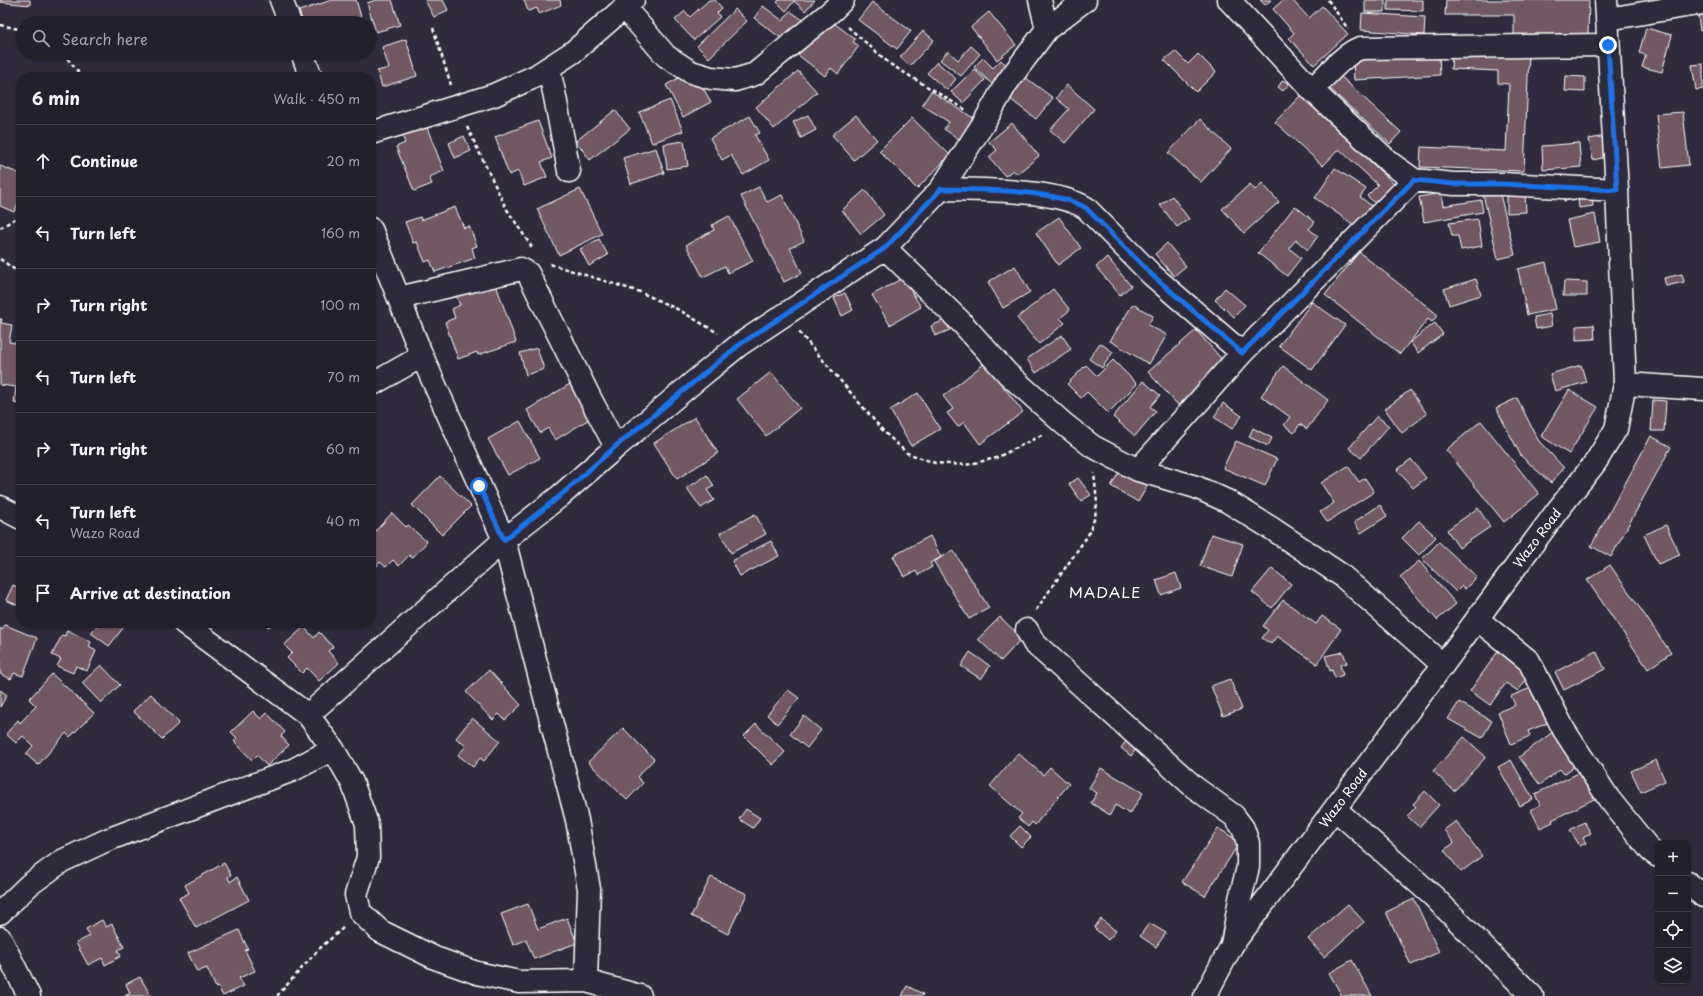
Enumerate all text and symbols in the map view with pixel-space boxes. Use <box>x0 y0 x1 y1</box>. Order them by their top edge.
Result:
search box <box>16 16 376 60</box>
icon: search <box>30 27 52 49</box>
text: Search here <box>62 27 148 50</box>
route end <box>1599 36 1617 54</box>
text: 6 min <box>32 85 80 111</box>
text: Walk · 450 m <box>274 89 360 108</box>
text: Continue <box>70 149 138 172</box>
icon: ahead <box>32 150 54 172</box>
text: 20 m <box>326 151 360 170</box>
text: Turn left <box>70 221 136 244</box>
icon: left <box>32 222 54 244</box>
text: 160 m <box>321 223 360 242</box>
text: Turn right <box>70 293 147 316</box>
icon: right <box>32 294 54 316</box>
text: 100 m <box>320 295 360 314</box>
text: Turn left <box>70 365 136 388</box>
icon: left <box>32 366 54 388</box>
text: 70 m <box>327 367 360 386</box>
text: Turn right <box>70 437 147 460</box>
icon: right <box>32 438 54 460</box>
text: 60 m <box>326 439 360 458</box>
route start <box>470 477 488 495</box>
text: Turn left <box>70 500 136 523</box>
street label: Wazo Road <box>1508 504 1565 571</box>
icon: left <box>32 510 54 532</box>
text: 40 m <box>326 511 360 530</box>
text: Wazo Road <box>70 523 140 542</box>
district label: MADALE <box>1069 580 1141 603</box>
text: Arrive at destination <box>70 581 231 604</box>
icon: arrive <box>32 582 54 604</box>
street label: Wazo Road <box>1314 764 1371 831</box>
map controls <box>1655 840 1691 984</box>
button: + <box>1655 840 1691 876</box>
button: − <box>1655 876 1691 912</box>
button: locate <box>1655 912 1691 948</box>
button: layers <box>1655 948 1691 984</box>

